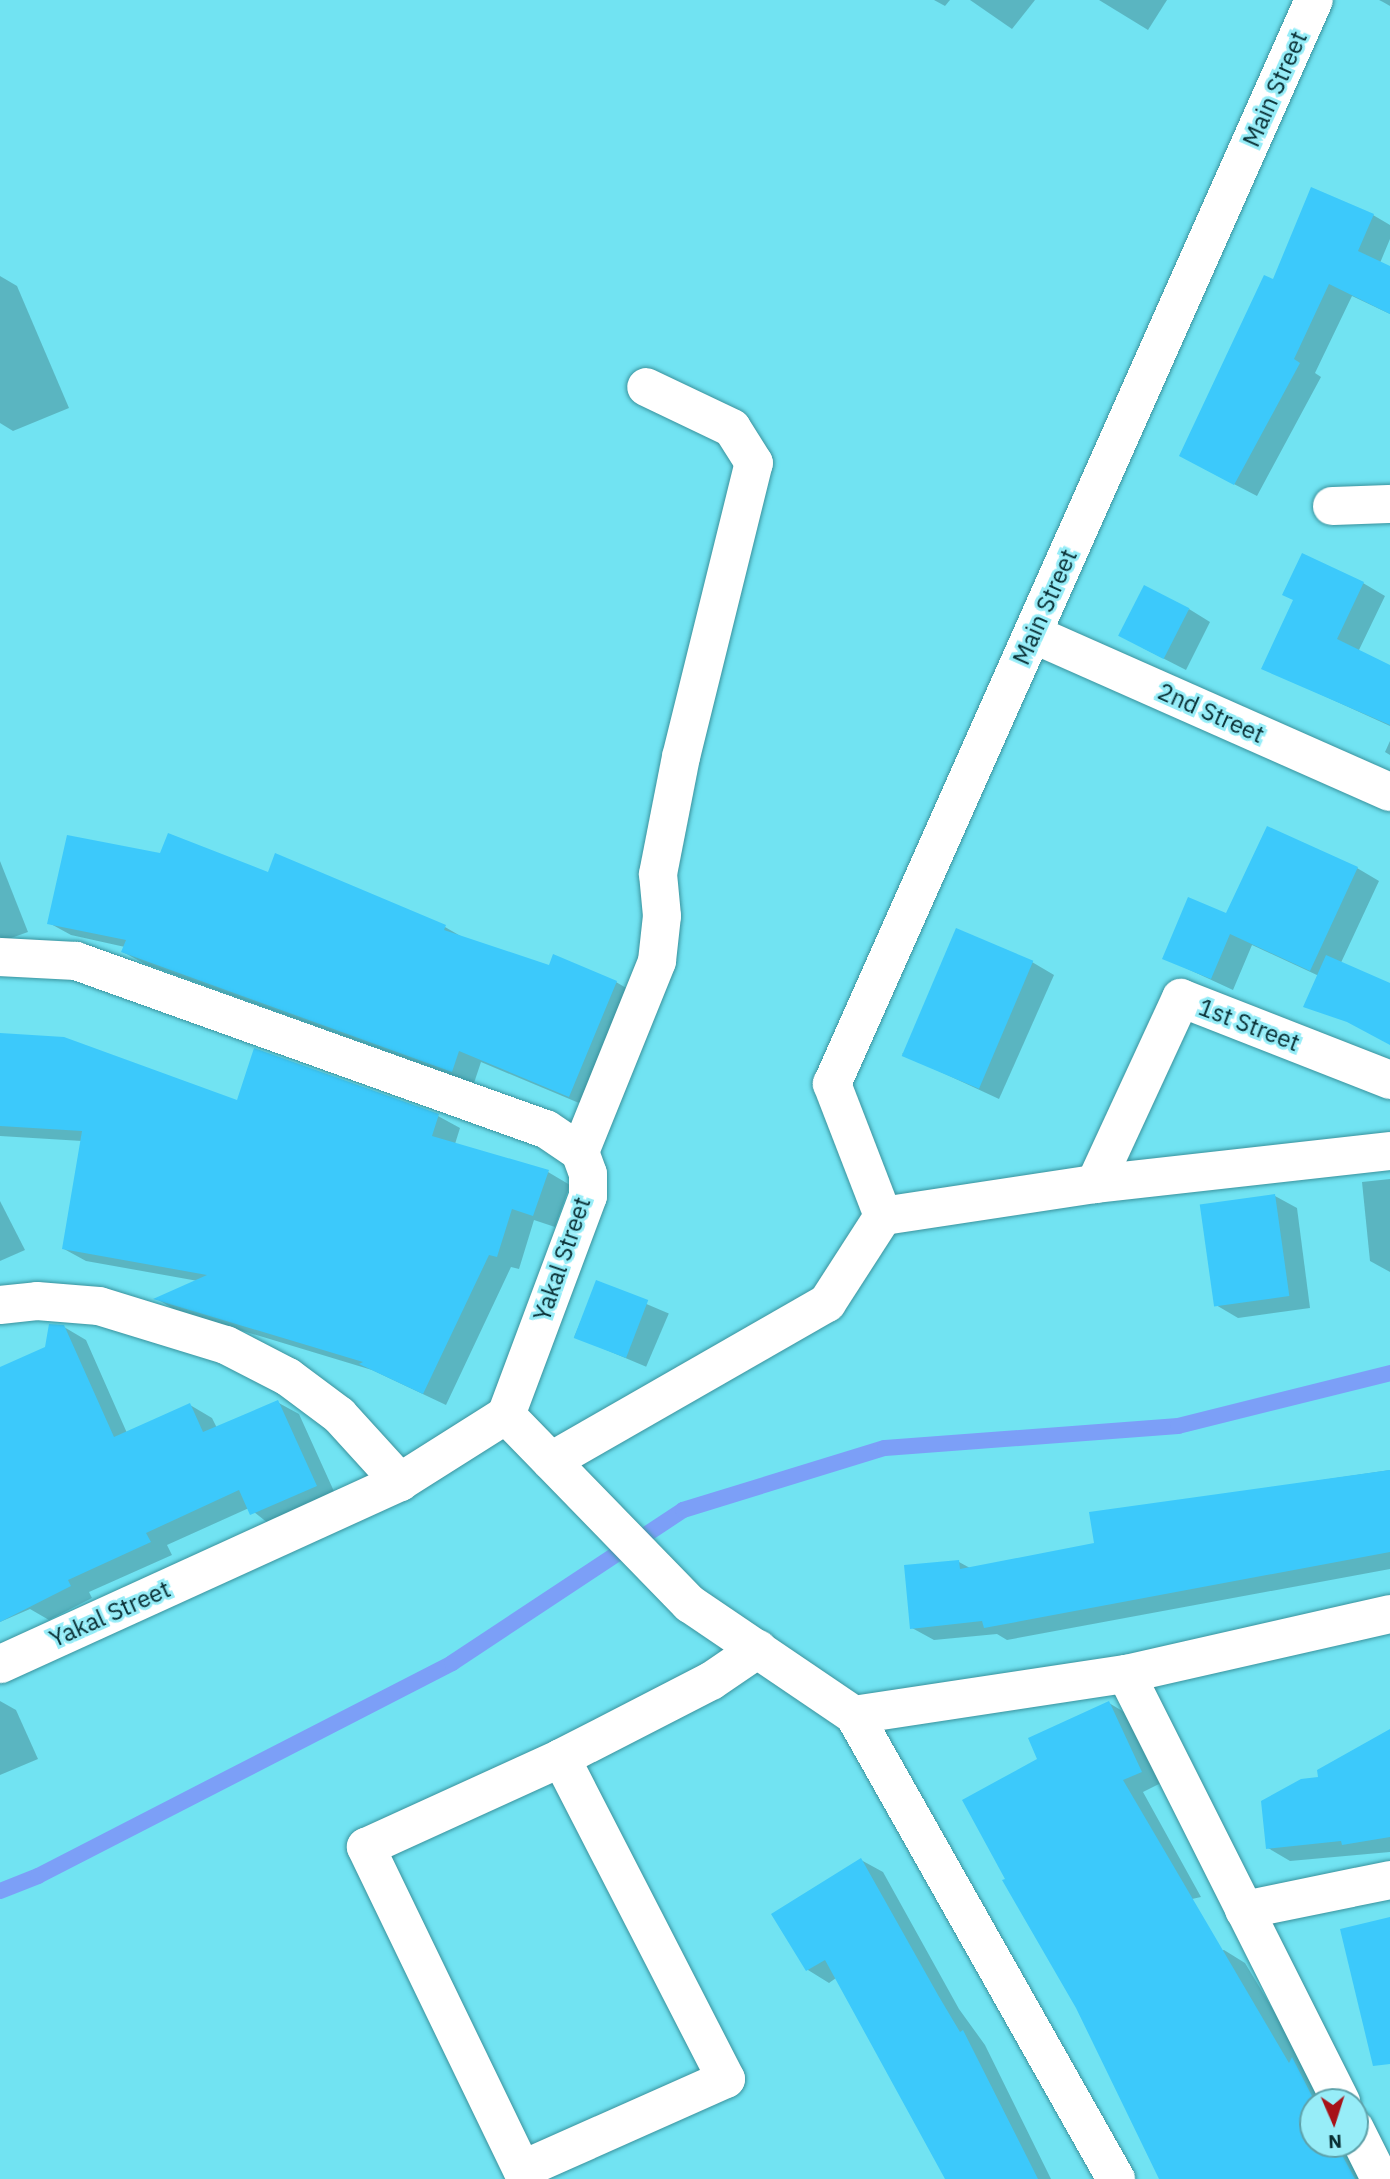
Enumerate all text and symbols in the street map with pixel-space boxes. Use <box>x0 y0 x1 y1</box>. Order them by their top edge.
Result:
street label: Main Street <box>1237 27 1313 151</box>
street label: Main Street <box>1007 545 1083 669</box>
street label: 2nd Street <box>1153 677 1269 749</box>
street label: 1st Street <box>1194 993 1304 1057</box>
street label: Yakal Street <box>527 1193 597 1325</box>
street label: Yakal Street <box>45 1575 175 1653</box>
north arrow <box>1299 2088 1369 2158</box>
text: N <box>1328 2130 1343 2154</box>

